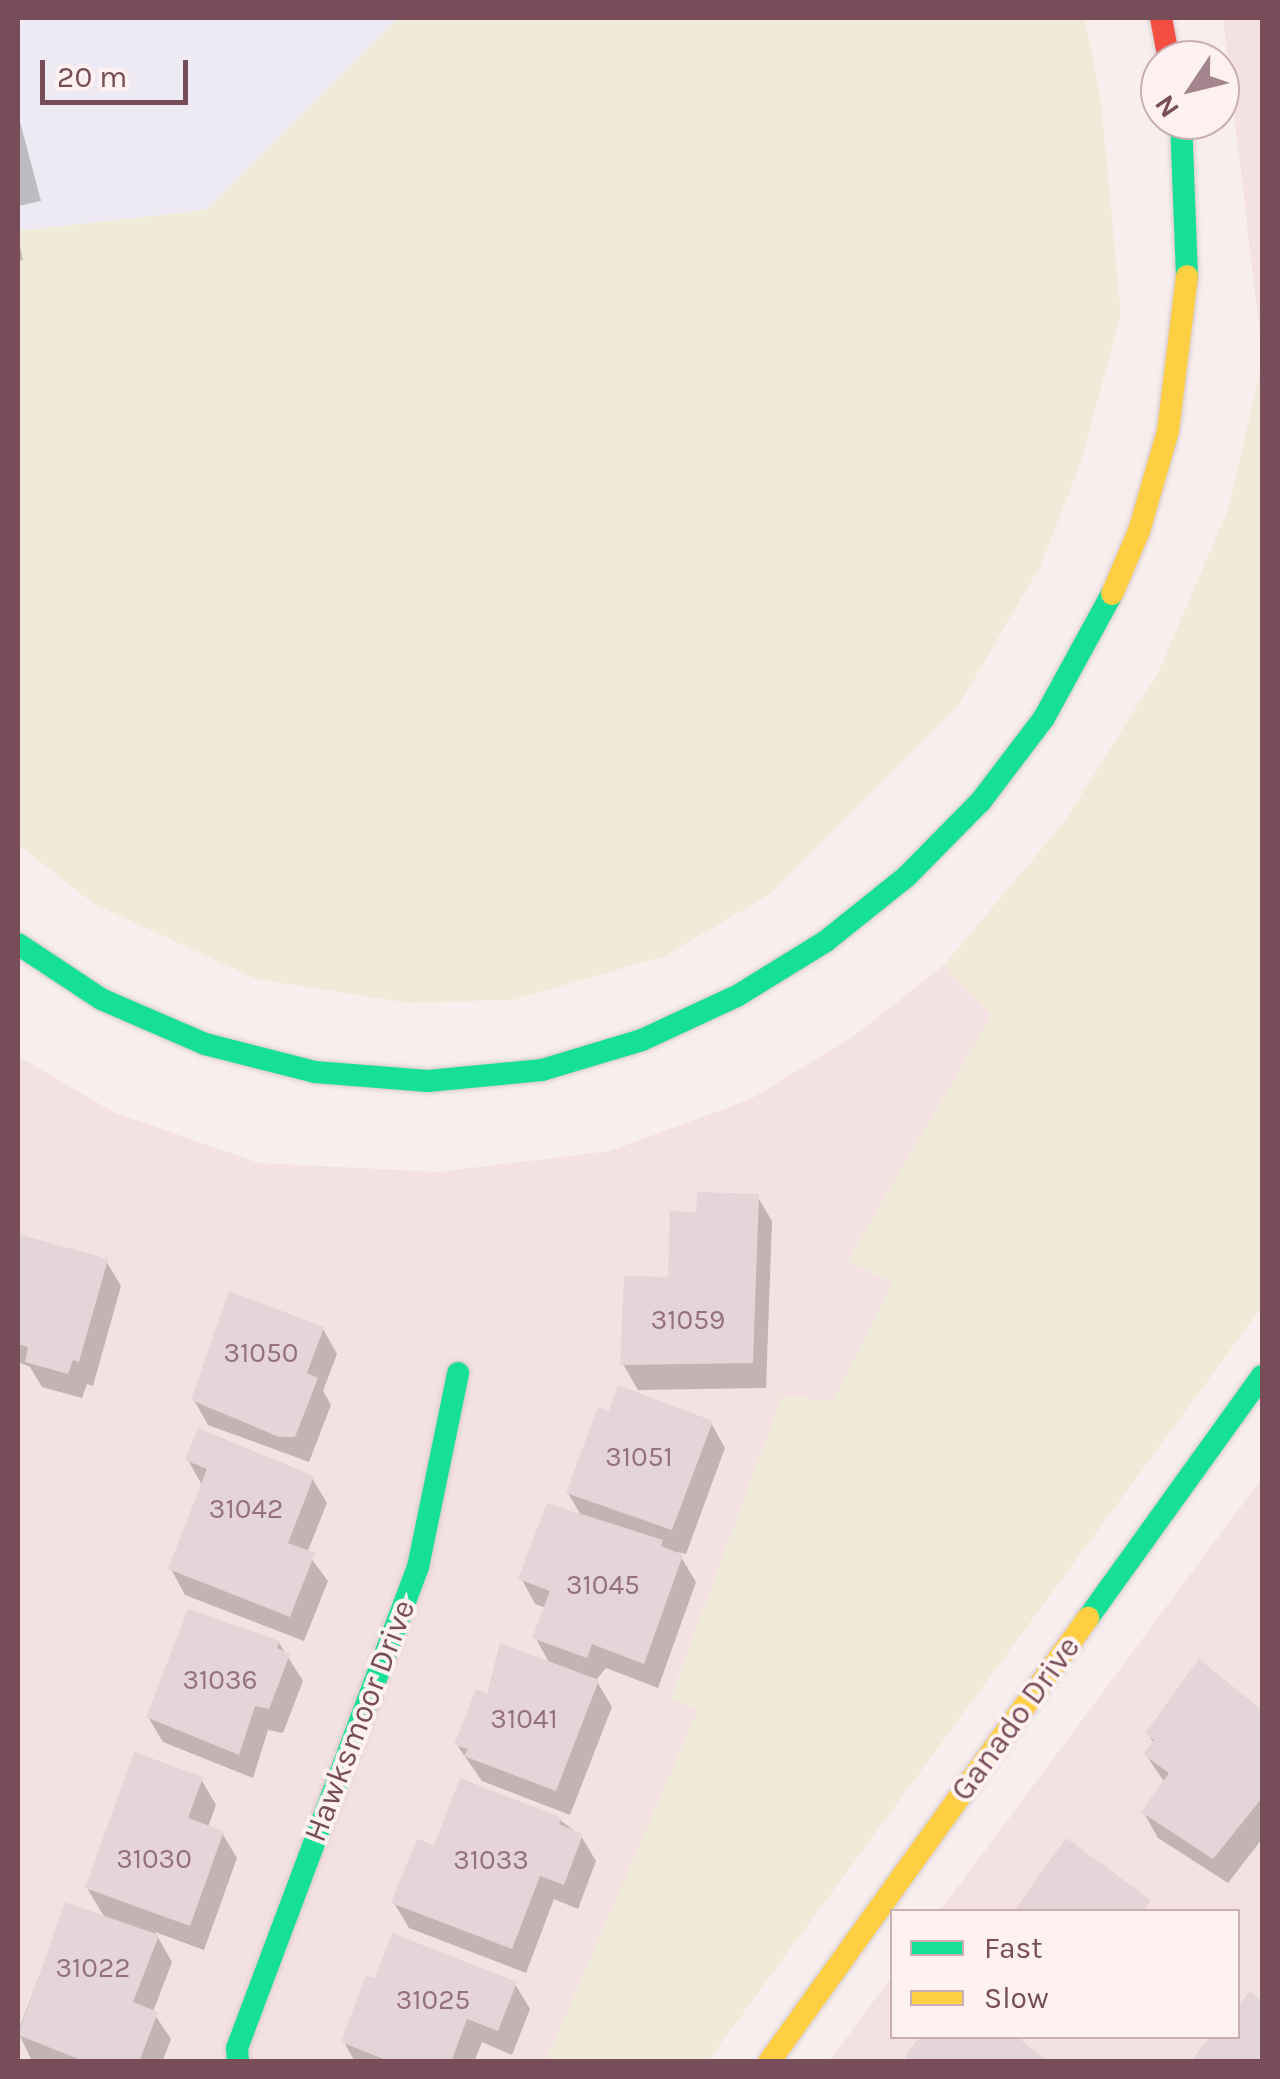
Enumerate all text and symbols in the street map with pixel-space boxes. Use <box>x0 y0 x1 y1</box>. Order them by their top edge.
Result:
scale bar <box>45 40 192 102</box>
north arrow <box>1140 40 1240 140</box>
text: 20 m <box>57 59 127 95</box>
text: N <box>1147 89 1186 124</box>
house number: 31059 <box>651 1303 725 1337</box>
house number: 31050 <box>224 1336 298 1370</box>
house number: 31051 <box>605 1440 673 1474</box>
house number: 31042 <box>209 1492 283 1526</box>
house number: 31045 <box>566 1568 640 1602</box>
street label: Hawksmoor Drive <box>296 1595 424 1847</box>
street label: Ganado Drive <box>943 1629 1089 1809</box>
house number: 31036 <box>183 1663 257 1697</box>
house number: 31041 <box>490 1702 558 1736</box>
house number: 31030 <box>116 1842 192 1876</box>
house number: 31033 <box>453 1843 529 1877</box>
legend <box>890 1909 1240 2039</box>
text: Fast <box>984 1930 1043 1966</box>
house number: 31022 <box>56 1951 130 1985</box>
text: Slow <box>984 1980 1049 2016</box>
house number: 31025 <box>396 1983 470 2017</box>

